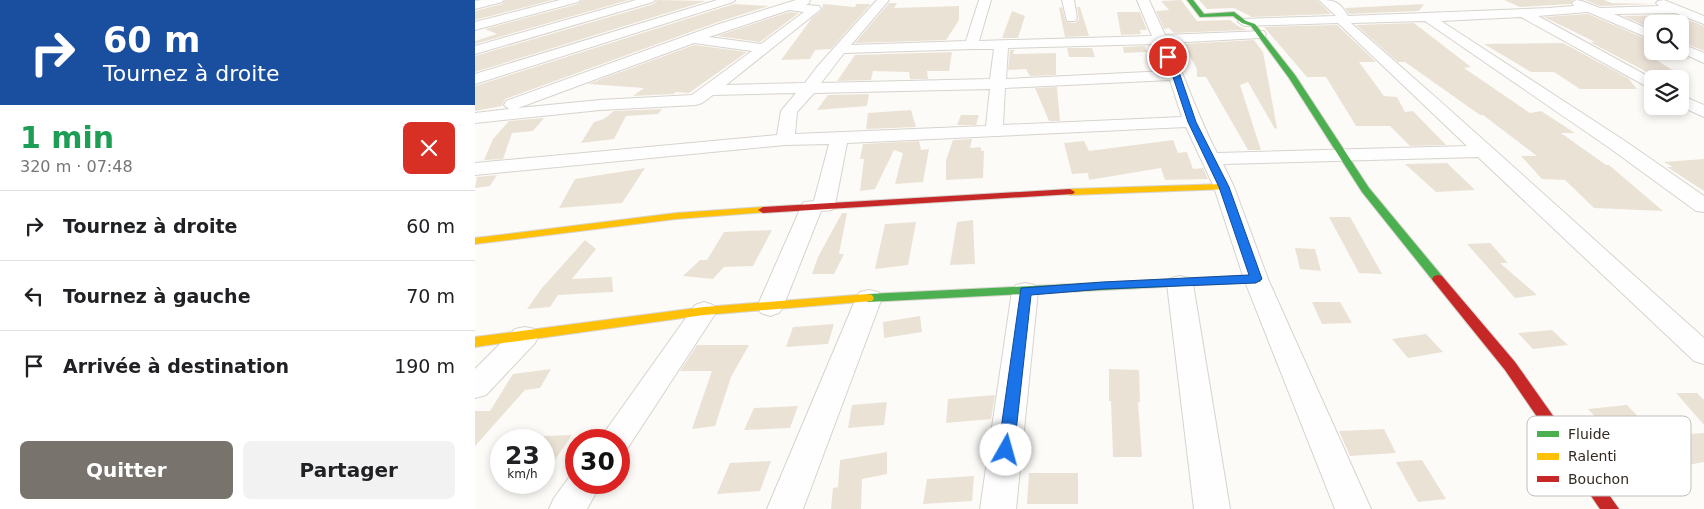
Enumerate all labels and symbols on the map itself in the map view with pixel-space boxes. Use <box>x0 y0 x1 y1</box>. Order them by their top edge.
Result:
pin <box>1147 36 1189 78</box>
legend <box>1527 416 1691 496</box>
position arrow <box>979 423 1031 475</box>
text: Fluide <box>1568 426 1610 442</box>
speed limit sign: 30 <box>565 429 630 494</box>
text: Ralenti <box>1568 448 1617 464</box>
text: Bouchon <box>1568 471 1629 487</box>

